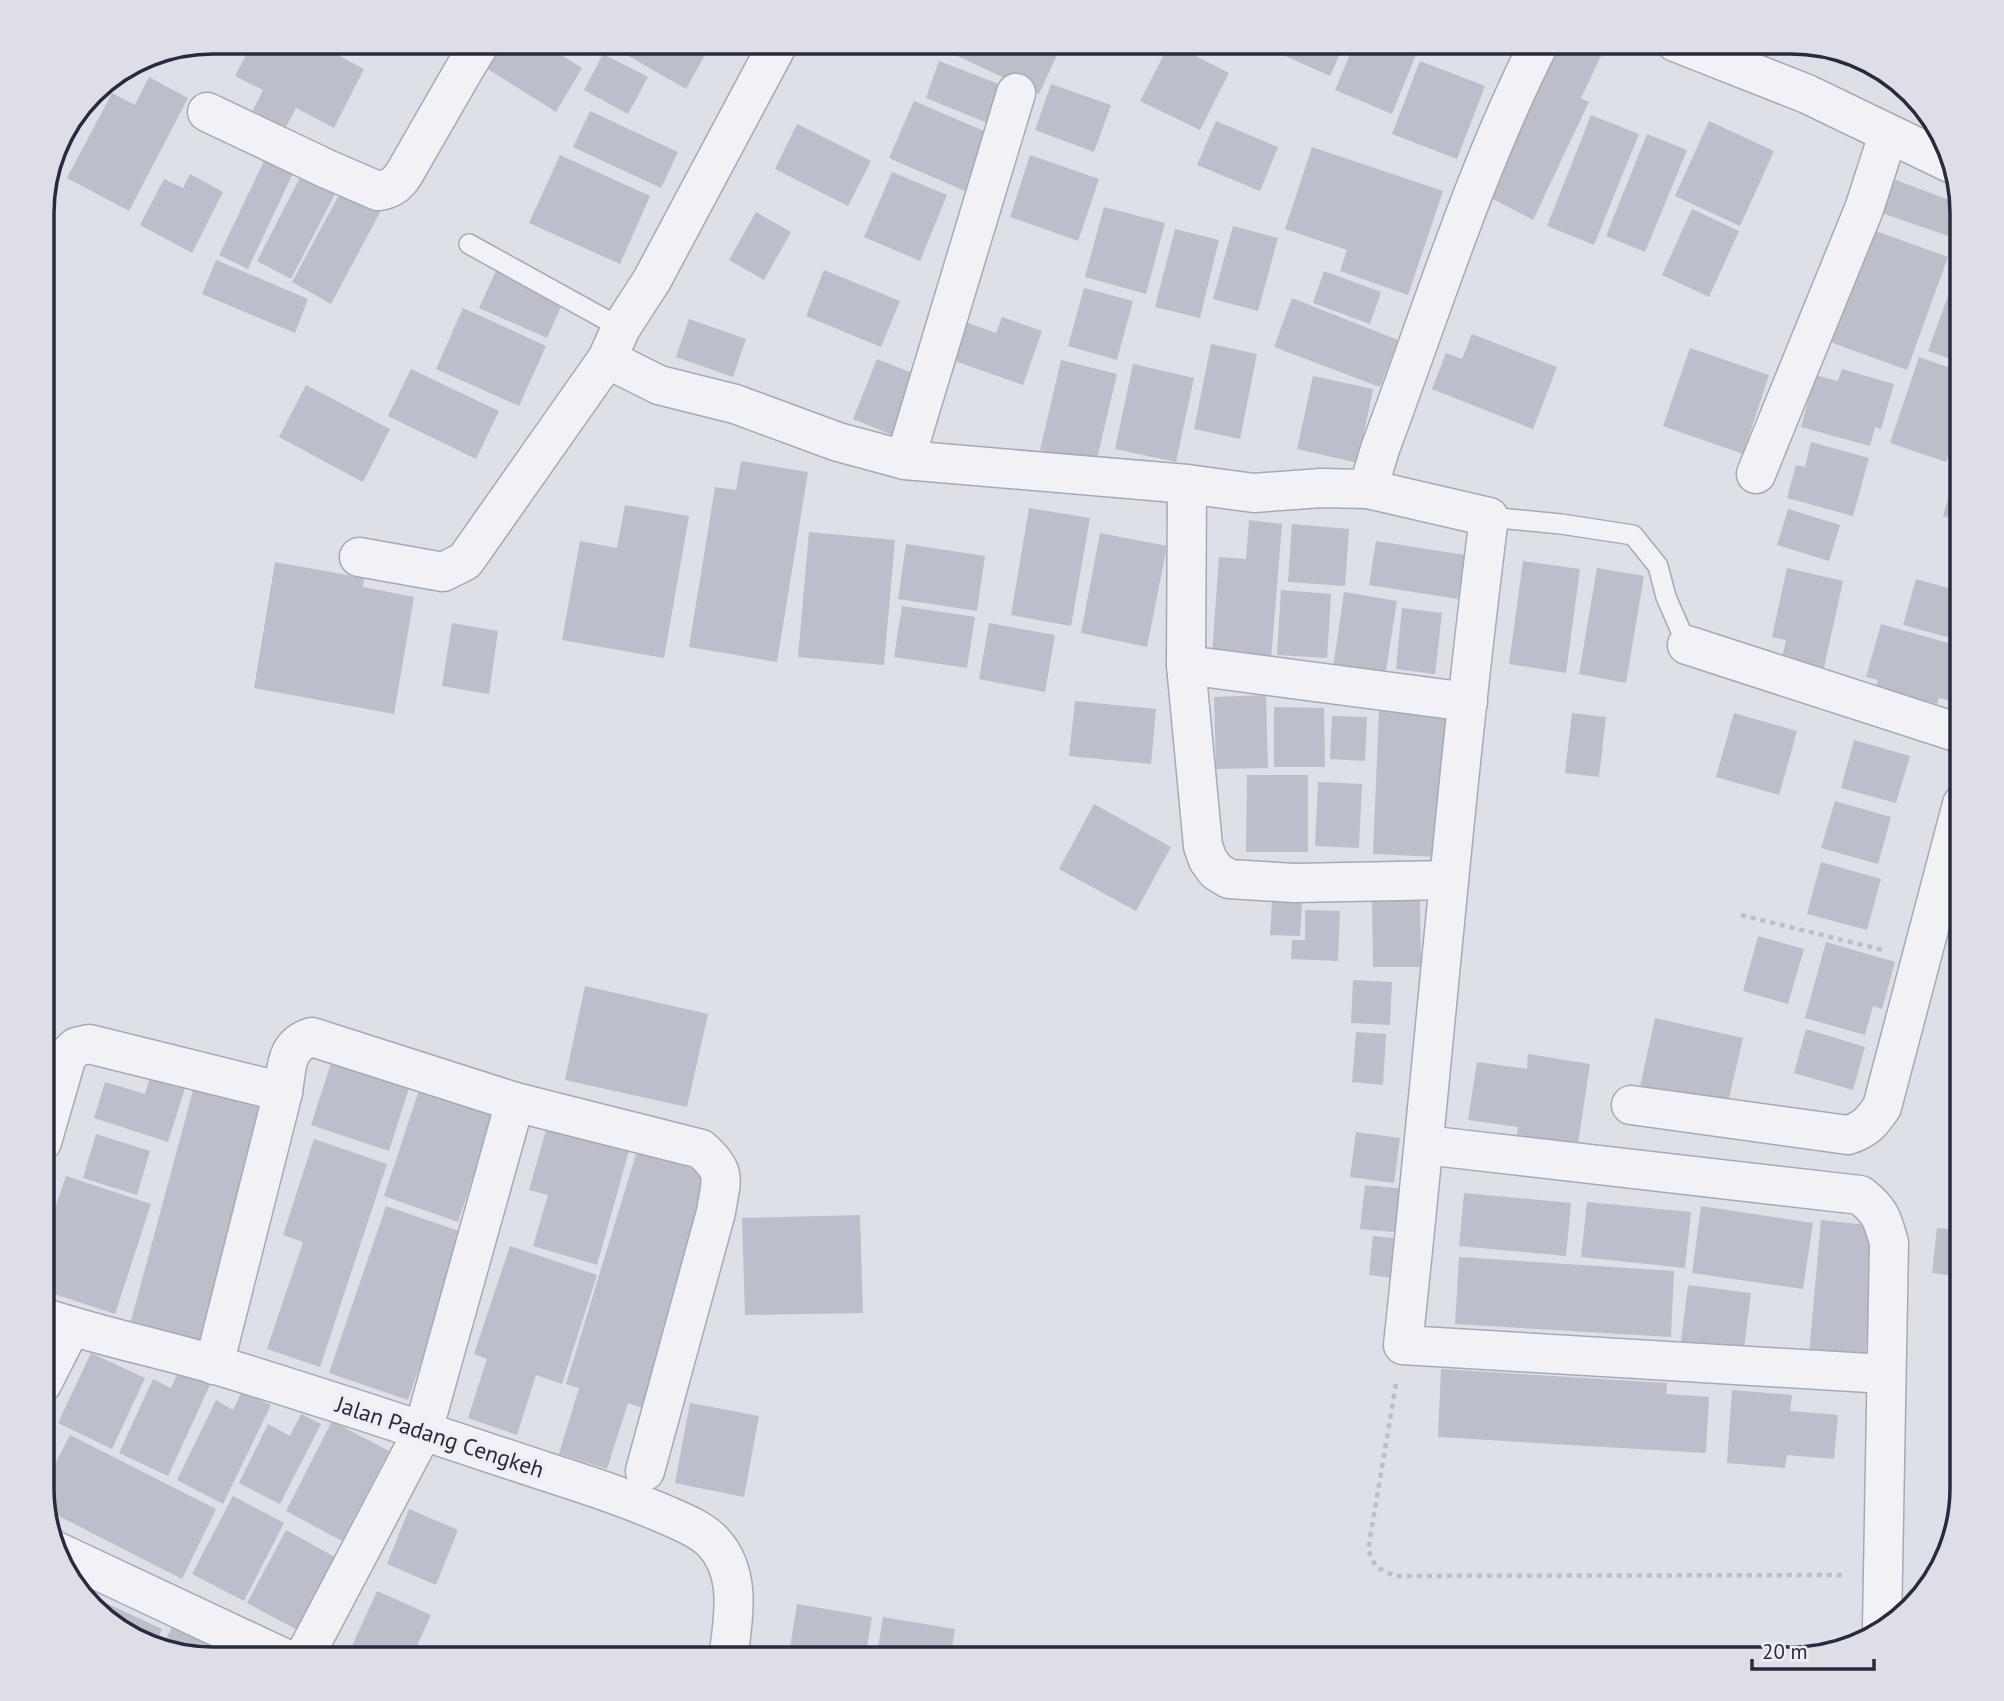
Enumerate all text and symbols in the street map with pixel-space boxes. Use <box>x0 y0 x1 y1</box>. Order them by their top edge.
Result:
street label: Jalan Padang Cengkeh <box>331 1389 548 1484</box>
scale bar <box>1752 1628 1874 1672</box>
text: 20 m <box>1762 1638 1808 1665</box>

